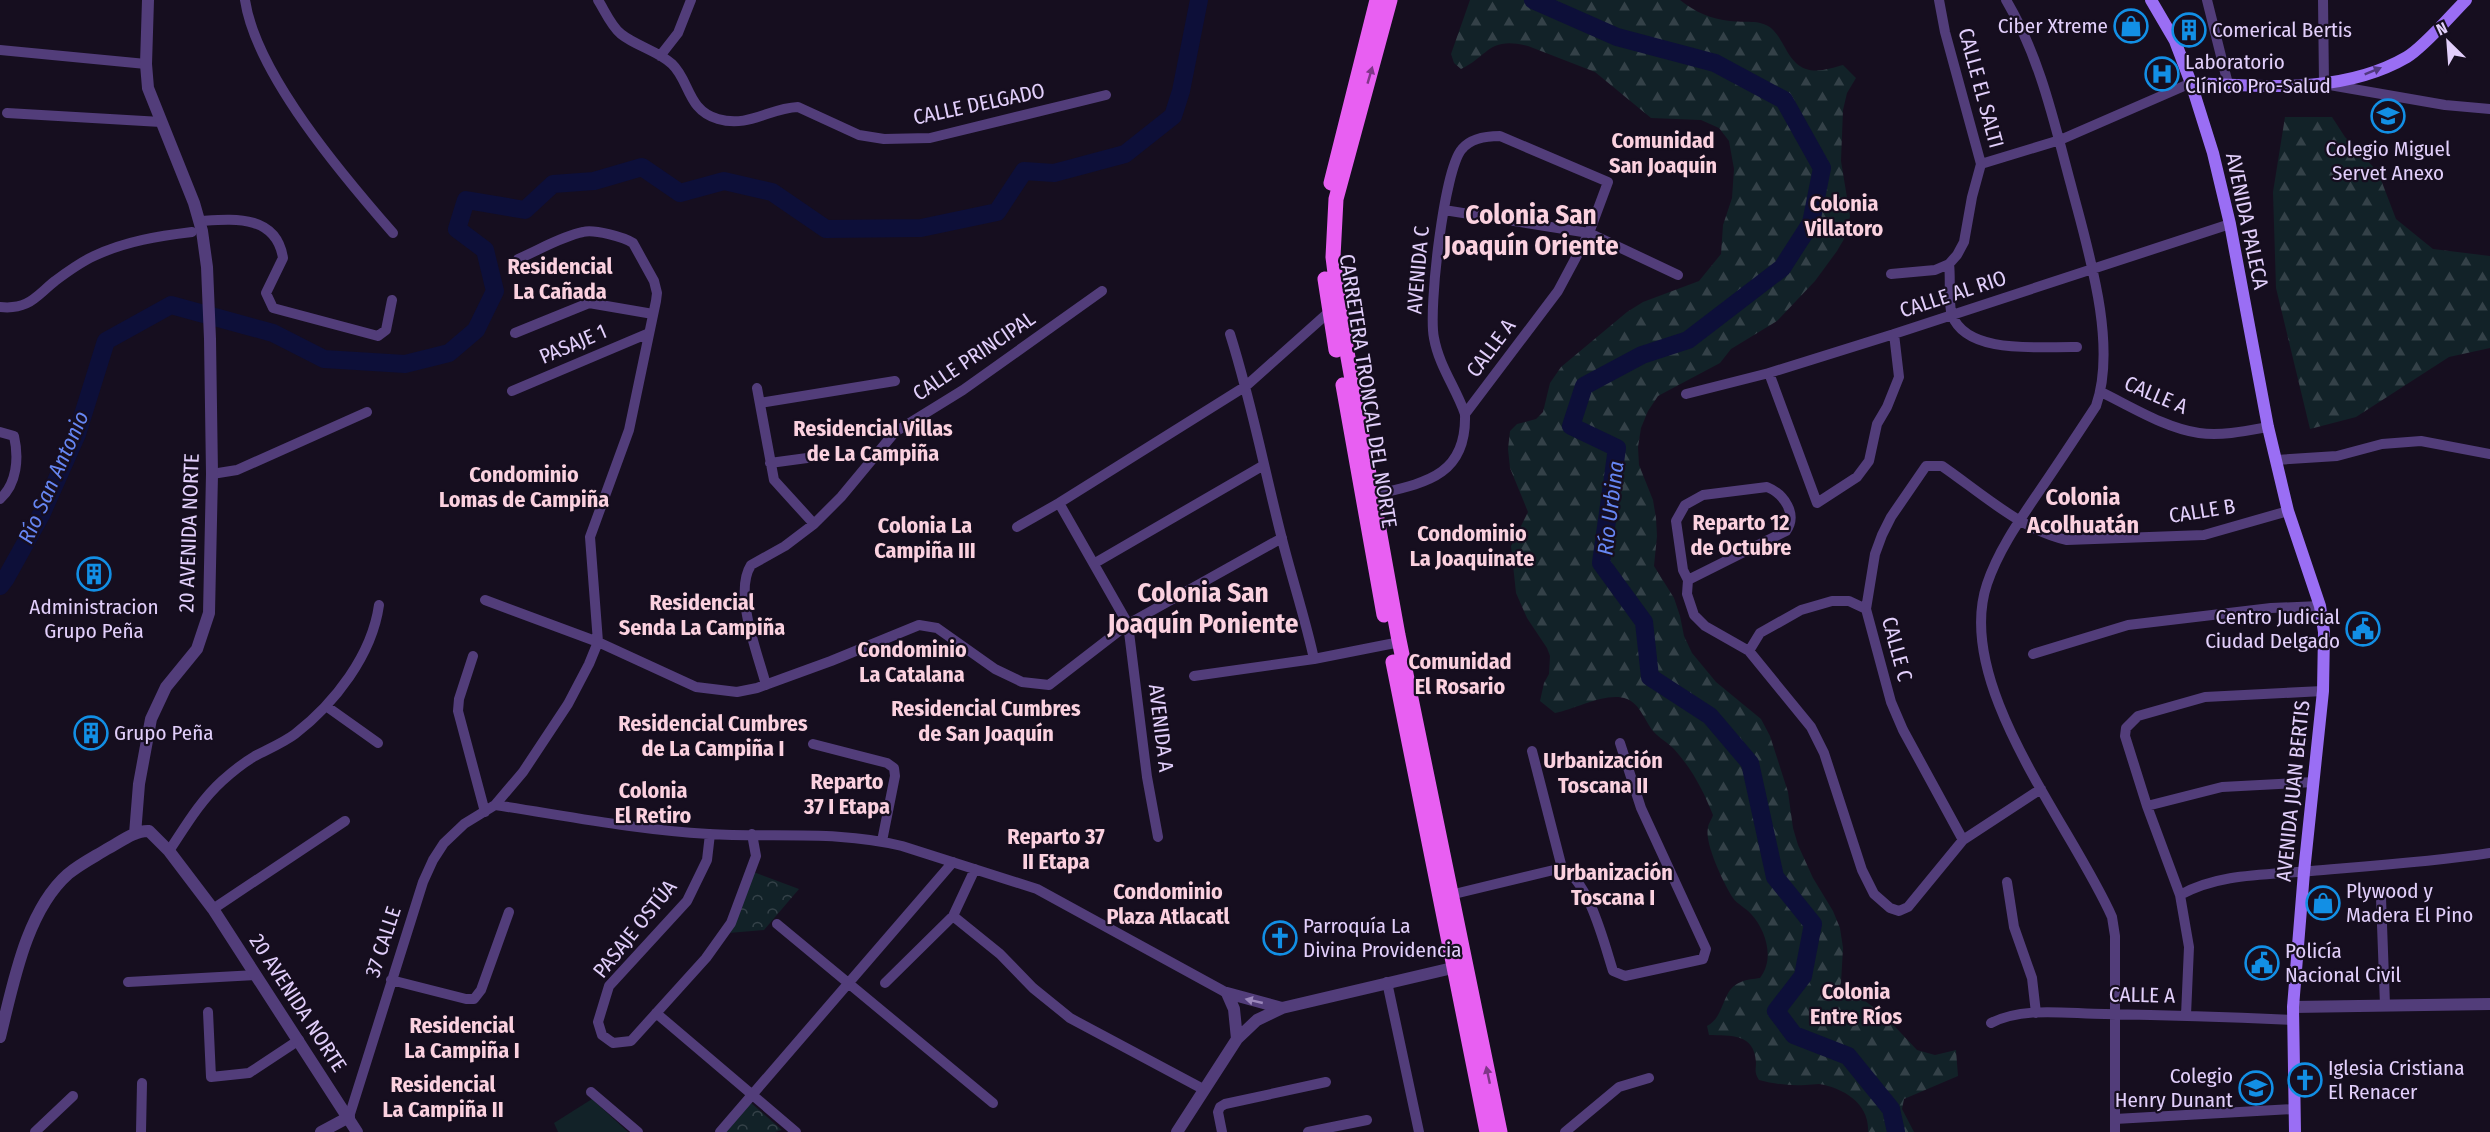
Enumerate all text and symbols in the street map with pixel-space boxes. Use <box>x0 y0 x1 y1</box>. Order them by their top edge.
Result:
shop icon: Ciber Xtreme <box>2113 8 2149 44</box>
building icon: Comerical Bertis <box>2171 12 2207 48</box>
north arrow <box>2418 12 2478 72</box>
place label: Ciber Xtreme <box>1998 13 2108 39</box>
place label: Comerical Bertis <box>2212 17 2352 43</box>
text: N <box>2434 18 2450 39</box>
street label: CALLE EL SALTI <box>1952 25 2010 151</box>
place label: Laboratorio Clínico Pro-Salud <box>2185 49 2331 99</box>
hospital icon: Laboratorio Clínico Pro-Salud <box>2144 56 2180 92</box>
one-way arrow <box>1365 66 1375 84</box>
one-way arrow <box>2365 66 2383 76</box>
street label: CALLE DELGADO <box>911 77 1047 131</box>
school or university icon: Colegio Miguel Servet Anexo <box>2370 98 2406 134</box>
district label: Comunidad San Joaquín <box>1609 127 1717 179</box>
place label: Colegio Miguel Servet Anexo <box>2325 136 2451 186</box>
street label: AVENIDA PALECA <box>2220 150 2274 292</box>
district label: Colonia Villatoro <box>1804 190 1883 242</box>
district label: Colonia San Joaquín Oriente <box>1442 199 1619 262</box>
street label: AVENIDA C <box>1401 225 1435 315</box>
street label: CARRETERA TRONCAL DEL NORTE <box>1333 252 1403 530</box>
district label: Residencial La Cañada <box>507 253 614 305</box>
street label: CALLE AL RIO <box>1896 265 2010 323</box>
street label: CALLE PRINCIPAL <box>908 305 1041 406</box>
street label: CALLE A <box>1461 314 1521 382</box>
street label: PASAJE 1 <box>535 318 611 370</box>
street label: CALLE A <box>2120 370 2192 420</box>
water label: Río San Antonio <box>12 407 95 548</box>
district label: Residencial Villas de La Campiña <box>793 415 953 467</box>
street label: 20 AVENIDA NORTE <box>173 453 205 613</box>
water label: Río Urbina <box>1591 459 1630 557</box>
district label: Condominio Lomas de Campiña <box>439 461 609 513</box>
district label: Colonia Acolhuatán <box>2026 483 2139 539</box>
street label: CALLE B <box>2167 493 2237 529</box>
district label: Reparto 12 de Octubre <box>1691 509 1791 561</box>
district label: Colonia La Campiña III <box>874 512 976 564</box>
district label: Condominio La Joaquinate <box>1410 520 1534 572</box>
building icon: Administracion Grupo Peña <box>76 556 112 592</box>
district label: Colonia San Joaquín Poniente <box>1107 577 1299 640</box>
district label: Residencial Senda La Campiña <box>619 589 785 641</box>
place label: Administracion Grupo Peña <box>29 594 159 644</box>
place label: Centro Judicial Ciudad Delgado <box>2205 604 2340 654</box>
public building icon: Centro Judicial Ciudad Delgado <box>2345 611 2381 647</box>
street label: CALLE C <box>1876 614 1918 684</box>
district label: Condominio La Catalana <box>857 636 967 688</box>
district label: Comunidad El Rosario <box>1408 648 1512 700</box>
street label: AVENIDA A <box>1143 682 1179 774</box>
district label: Residencial Cumbres de San Joaquín <box>891 695 1081 747</box>
street label: AVENIDA JUAN BERTIS <box>2271 699 2315 883</box>
district label: Residencial Cumbres de La Campiña I <box>618 710 808 762</box>
building icon: Grupo Peña <box>73 715 109 751</box>
place label: Grupo Peña <box>114 720 214 746</box>
district label: Urbanización Toscana II <box>1543 747 1663 799</box>
district label: Reparto 37 I Etapa <box>803 768 890 820</box>
district label: Colonia El Retiro <box>615 777 692 829</box>
district label: Reparto 37 II Etapa <box>1007 823 1105 875</box>
district label: Urbanización Toscana I <box>1553 859 1673 911</box>
street label: PASAJE OSTÚA <box>588 875 682 983</box>
district label: Condominio Plaza Atlacatl <box>1106 878 1231 930</box>
place label: Plywood y Madera El Pino <box>2346 878 2473 928</box>
shop icon: Plywood y Madera El Pino <box>2305 885 2341 921</box>
street label: 37 CALLE <box>359 903 407 981</box>
place label: Parroquía La Divina Providencia <box>1303 913 1462 963</box>
church icon: Parroquía La Divina Providencia <box>1262 920 1298 956</box>
street label: 20 AVENIDA NORTE <box>244 929 352 1077</box>
place label: Policía Nacional Civil <box>2285 938 2402 988</box>
public building icon: Policía Nacional Civil <box>2244 945 2280 981</box>
district label: Colonia Entre Ríos <box>1810 978 1902 1030</box>
street label: CALLE A <box>2109 981 2175 1009</box>
one-way arrow <box>1245 996 1263 1006</box>
district label: Residencial La Campiña I <box>404 1012 520 1064</box>
place label: Iglesia Cristiana El Renacer <box>2328 1055 2464 1105</box>
church icon: Iglesia Cristiana El Renacer <box>2287 1062 2323 1098</box>
place label: Colegio Henry Dunant <box>2115 1063 2233 1113</box>
one-way arrow <box>1483 1065 1492 1084</box>
school or university icon: Colegio Henry Dunant <box>2238 1070 2274 1106</box>
district label: Residencial La Campiña II <box>382 1071 504 1123</box>

